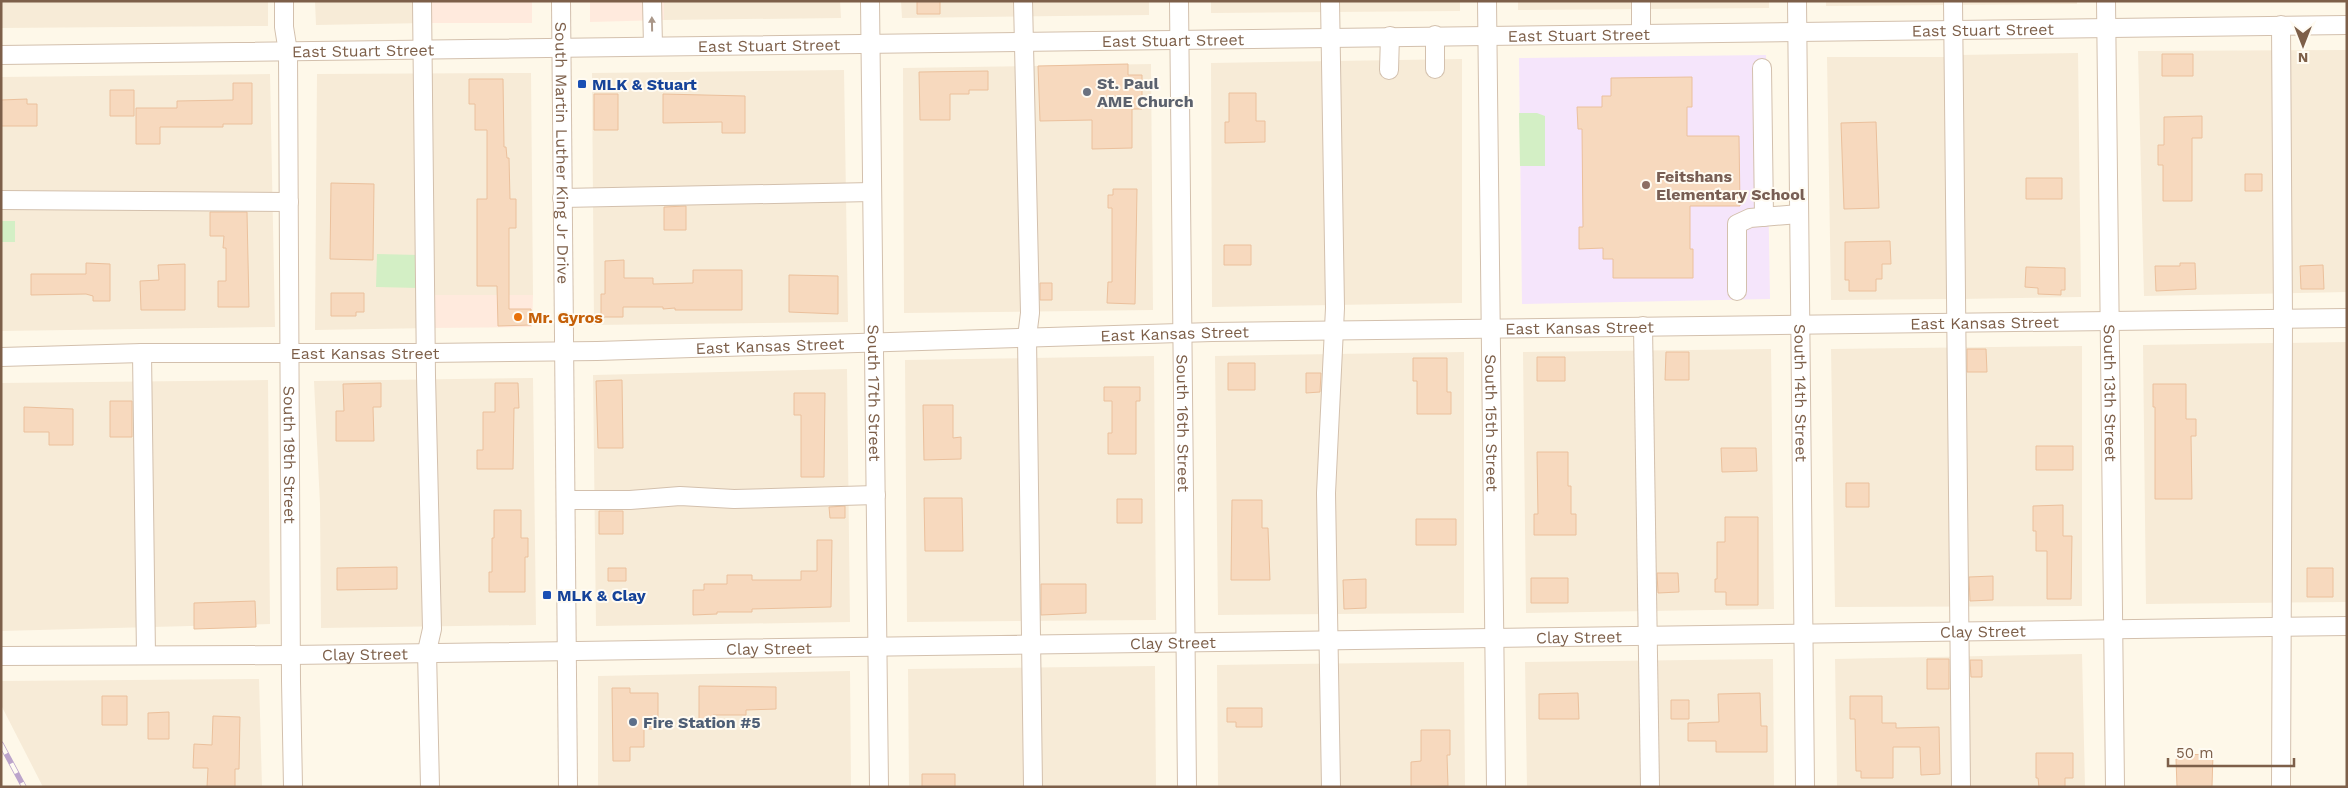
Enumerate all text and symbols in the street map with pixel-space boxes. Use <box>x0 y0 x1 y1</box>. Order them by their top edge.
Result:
one-way arrow <box>648 15 656 31</box>
street label: East Stuart Street <box>1912 19 2054 40</box>
north arrow <box>2278 20 2328 70</box>
street label: South Martin Luther King Jr Drive <box>552 22 573 284</box>
street label: East Stuart Street <box>1508 24 1650 45</box>
street label: East Stuart Street <box>1102 30 1244 50</box>
street label: East Stuart Street <box>698 35 840 56</box>
street label: East Stuart Street <box>292 40 435 61</box>
text: N <box>2298 50 2308 66</box>
place label: St. Paul AME Church <box>1097 74 1194 111</box>
place label: MLK & Stuart <box>592 75 697 94</box>
marker: MLK & Stuart <box>576 78 588 90</box>
marker: St. Paul AME Church <box>1081 86 1093 98</box>
place label: Feitshans Elementary School <box>1656 167 1806 204</box>
marker: Feitshans Elementary School <box>1640 179 1652 191</box>
place label: Mr. Gyros <box>528 308 603 327</box>
marker: Mr. Gyros <box>512 311 524 323</box>
street label: East Kansas Street <box>1910 312 2059 333</box>
street label: East Kansas Street <box>1505 317 1654 338</box>
street label: East Kansas Street <box>1100 322 1249 345</box>
street label: South 17th Street <box>864 324 885 462</box>
street label: South 14th Street <box>1791 324 1811 462</box>
street label: South 13th Street <box>2100 324 2121 462</box>
street label: East Kansas Street <box>695 334 845 357</box>
street label: East Kansas Street <box>291 343 440 363</box>
street label: South 16th Street <box>1173 354 1193 492</box>
street label: South 15th Street <box>1482 354 1502 492</box>
street label: South 19th Street <box>280 386 300 524</box>
place label: MLK & Clay <box>557 586 647 605</box>
marker: MLK & Clay <box>541 589 553 601</box>
street label: Clay Street <box>1940 621 2026 641</box>
street label: Clay Street <box>1536 627 1622 647</box>
street label: Clay Street <box>1130 632 1216 653</box>
street label: Clay Street <box>726 638 812 658</box>
street label: Clay Street <box>322 644 408 664</box>
place label: Fire Station #5 <box>643 713 761 732</box>
marker: Fire Station #5 <box>627 716 639 728</box>
scale bar <box>2168 736 2294 768</box>
text: 50 m <box>2176 744 2213 762</box>

